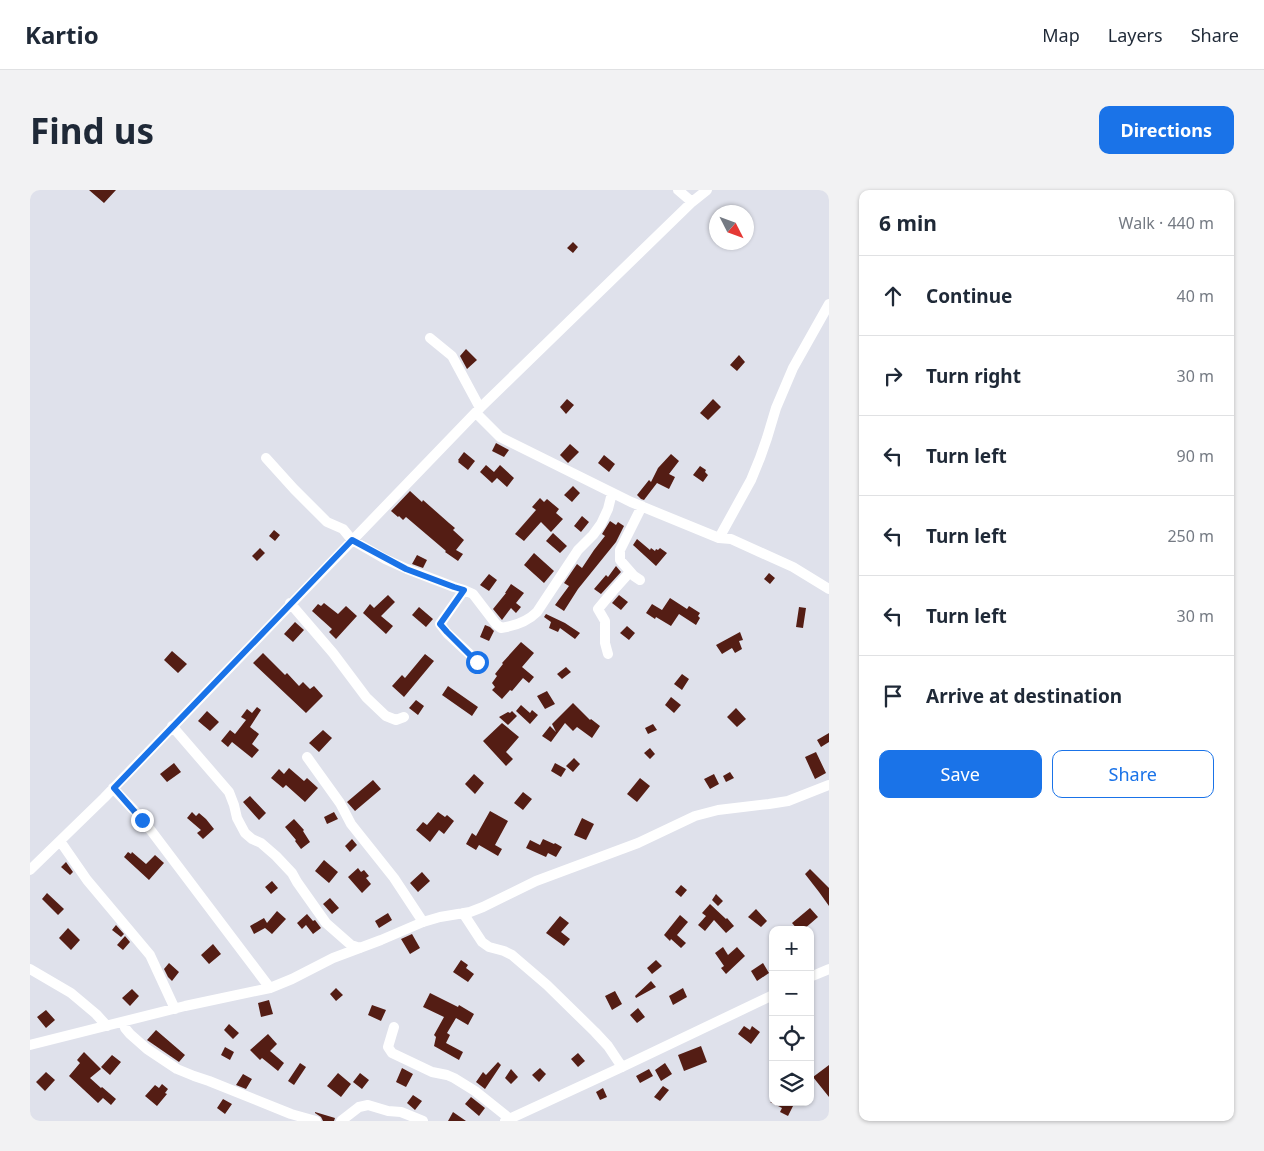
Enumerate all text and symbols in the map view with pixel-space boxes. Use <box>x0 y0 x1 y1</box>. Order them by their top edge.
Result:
text: Kartio <box>25 18 99 51</box>
text: Map <box>1042 23 1080 47</box>
text: Layers <box>1108 23 1163 47</box>
text: Share <box>1191 23 1239 47</box>
button: Directions <box>1099 106 1234 154</box>
text: Find us <box>30 107 154 154</box>
north arrow <box>709 205 754 250</box>
text: 6 min <box>879 209 937 237</box>
text: Walk · 440 m <box>1119 212 1214 234</box>
icon: ahead <box>879 282 907 310</box>
text: Continue <box>926 283 1012 309</box>
text: 40 m <box>1177 285 1214 307</box>
icon: right <box>879 362 907 390</box>
text: Turn right <box>926 363 1021 389</box>
text: 30 m <box>1177 365 1214 387</box>
icon: left <box>879 442 907 470</box>
text: Turn left <box>926 443 1007 469</box>
text: 90 m <box>1177 445 1214 467</box>
icon: left <box>879 522 907 550</box>
text: Turn left <box>926 523 1007 549</box>
text: 250 m <box>1167 525 1214 547</box>
icon: left <box>879 602 907 630</box>
text: Turn left <box>926 603 1007 629</box>
text: 30 m <box>1177 605 1214 627</box>
route start <box>466 651 489 674</box>
icon: arrive <box>879 682 907 710</box>
text: Arrive at destination <box>926 683 1122 709</box>
button: Save <box>879 750 1042 798</box>
button: Share <box>1052 750 1214 798</box>
route end <box>131 809 154 832</box>
map controls <box>769 926 814 1106</box>
button: + <box>769 926 814 971</box>
button: − <box>769 971 814 1016</box>
button: locate <box>769 1016 814 1061</box>
button: layers <box>769 1061 814 1106</box>

